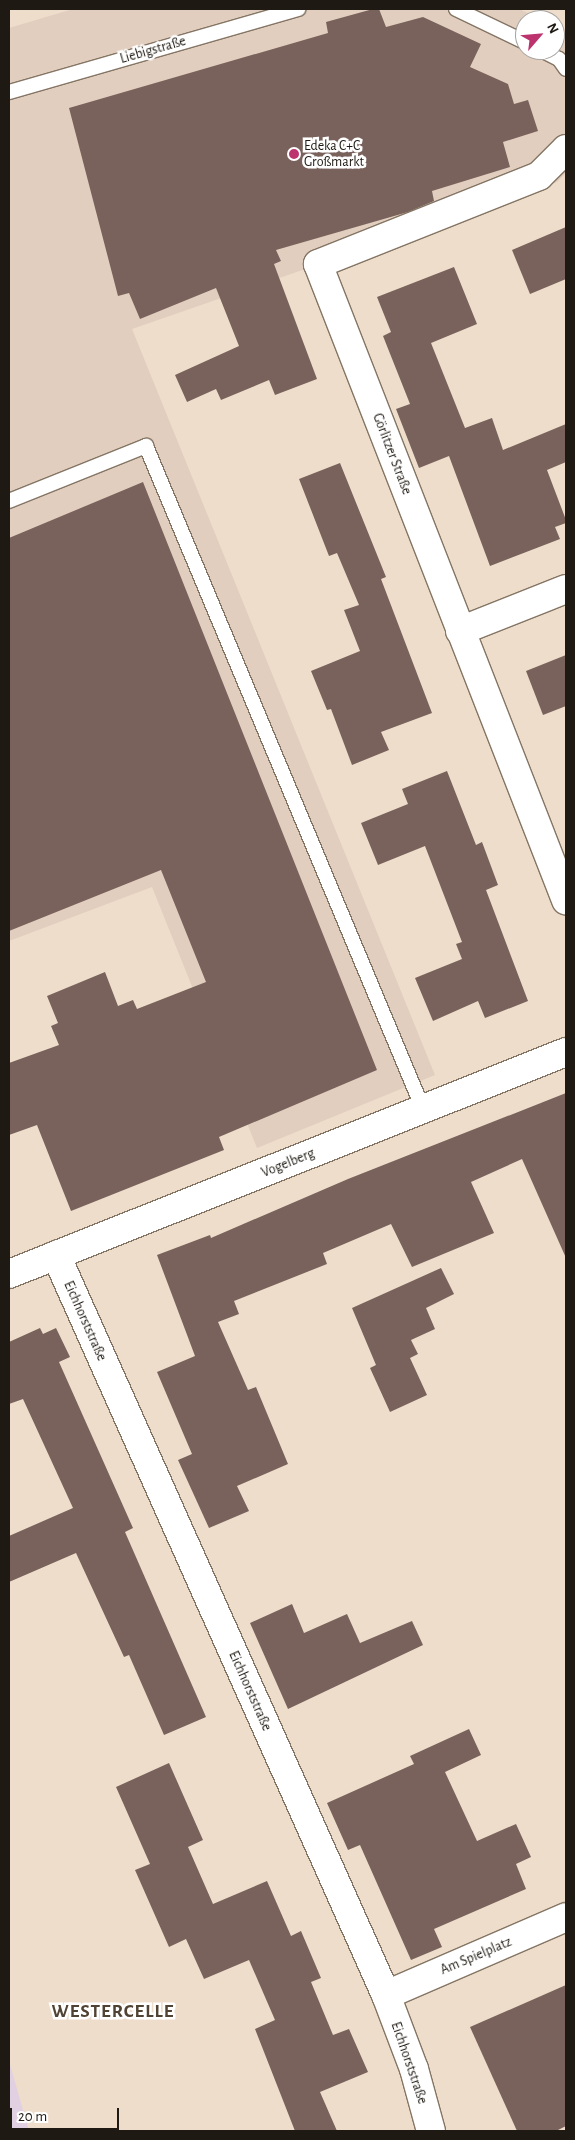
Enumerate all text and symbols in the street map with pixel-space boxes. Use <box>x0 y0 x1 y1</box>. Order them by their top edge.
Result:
north arrow <box>515 10 565 60</box>
text: N <box>544 21 561 36</box>
street label: Liebigstraße <box>118 33 188 67</box>
place label: Edeka C+C Großmarkt <box>304 138 364 170</box>
marker: Edeka C+C Großmarkt <box>288 148 300 160</box>
street label: Görlitzer Straße <box>369 411 415 497</box>
street label: Vogelberg <box>259 1145 317 1181</box>
street label: Eichhorststraße <box>60 1278 110 1364</box>
street label: Eichhorststraße <box>225 1648 275 1734</box>
street label: Am Spielplatz <box>438 1933 514 1979</box>
district label: WESTERCELLE <box>50 2001 176 2023</box>
street label: Eichhorststraße <box>387 2020 431 2106</box>
scale bar <box>12 2098 121 2130</box>
text: 20 m <box>18 2109 47 2124</box>

